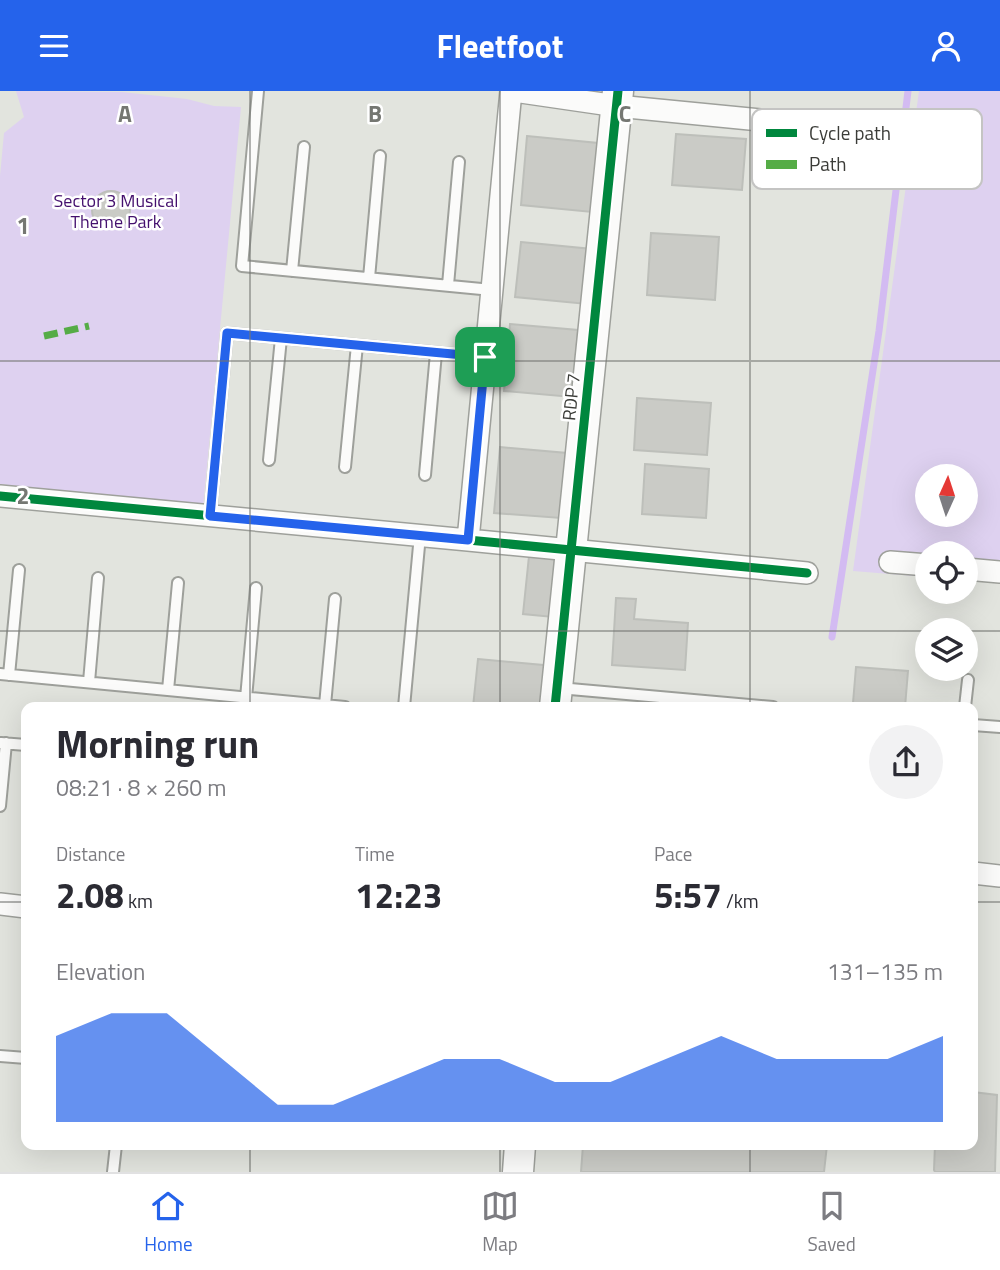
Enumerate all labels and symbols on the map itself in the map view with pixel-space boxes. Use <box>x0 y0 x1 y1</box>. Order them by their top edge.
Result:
text: A <box>118 96 132 131</box>
text: B <box>368 96 382 131</box>
text: C <box>619 96 631 131</box>
legend <box>752 109 982 189</box>
text: Cycle path <box>809 118 891 147</box>
text: Path <box>809 149 847 178</box>
park label: Sector 3 Musical Theme Park <box>54 187 178 235</box>
text: 1 <box>17 208 29 243</box>
pin <box>455 327 515 387</box>
street label: RDP 7 <box>555 372 587 422</box>
north arrow <box>915 464 978 527</box>
text: 2 <box>17 478 29 513</box>

